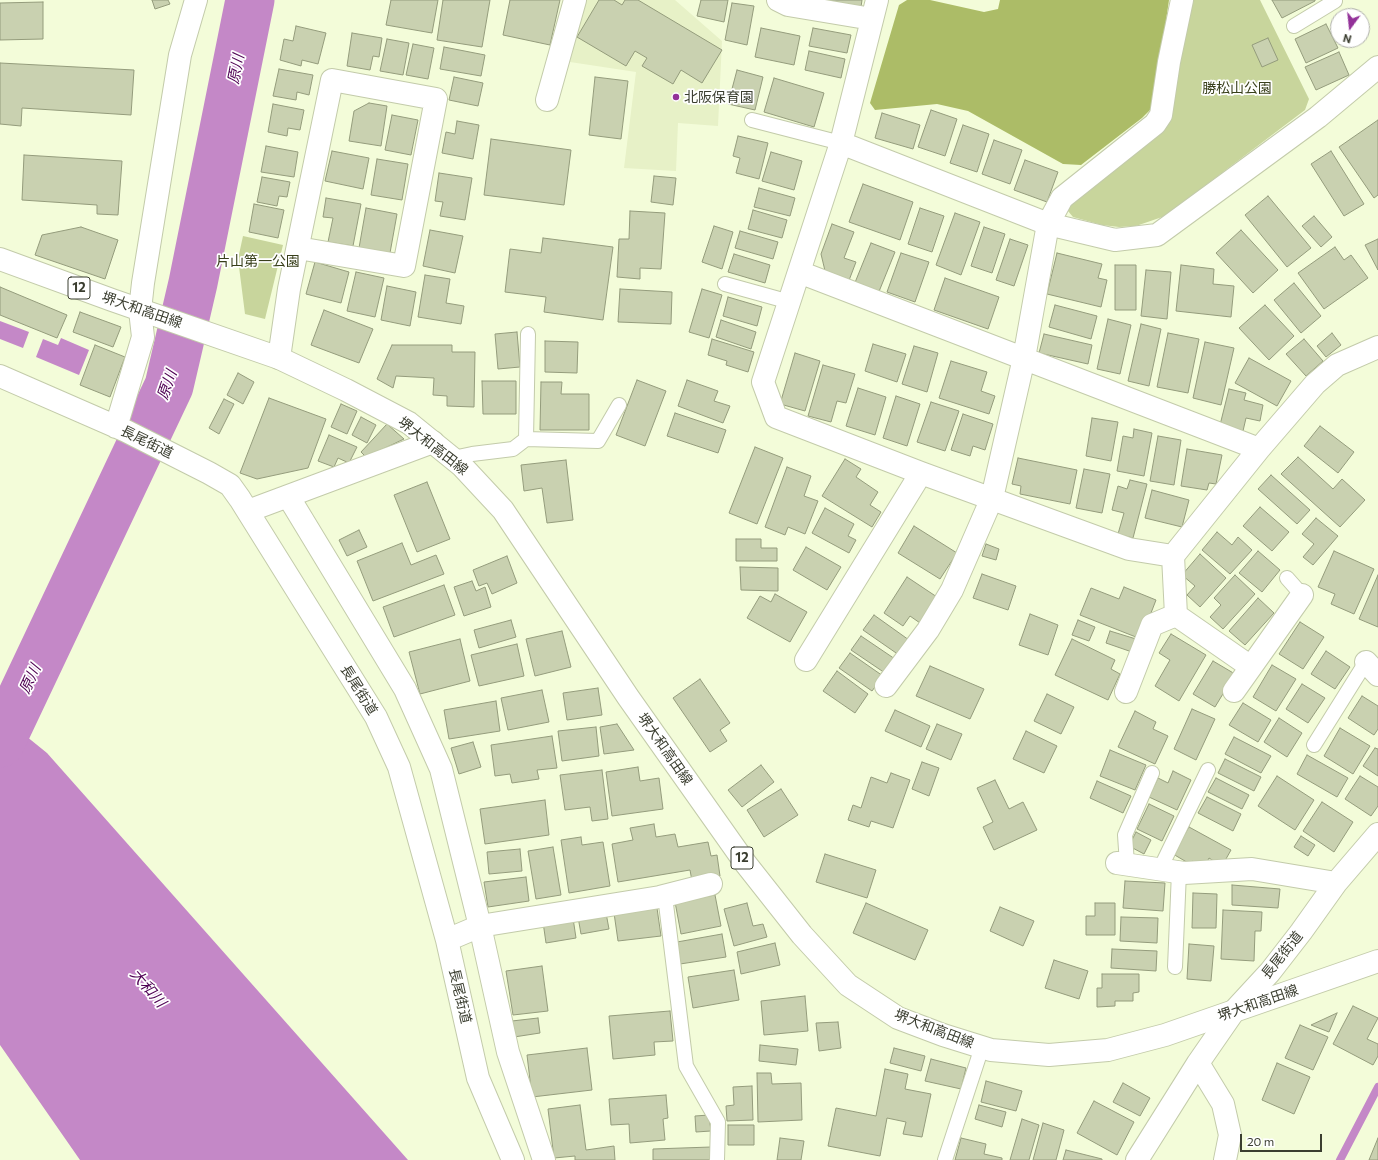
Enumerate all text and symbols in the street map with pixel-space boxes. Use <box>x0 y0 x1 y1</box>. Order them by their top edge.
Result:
north arrow <box>1330 8 1370 48</box>
text: N <box>1341 32 1353 46</box>
water label: 原川 <box>224 53 248 85</box>
park label: 勝松山公園 <box>1202 80 1272 96</box>
place label: 北阪保育園 <box>684 89 754 105</box>
marker: 北阪保育園 <box>671 92 681 102</box>
park label: 片山第一公園 <box>216 253 300 269</box>
road number: 12 <box>68 277 90 299</box>
street label: 堺大和高田線 <box>100 288 184 332</box>
water label: 原川 <box>154 368 180 402</box>
street label: 堺大和高田線 <box>395 414 471 478</box>
street label: 長尾街道 <box>118 422 176 462</box>
water label: 原川 <box>16 662 44 696</box>
street label: 長尾街道 <box>337 662 381 718</box>
street label: 堺大和高田線 <box>634 710 696 788</box>
road number: 12 <box>731 847 753 869</box>
street label: 長尾街道 <box>1258 928 1306 982</box>
water label: 大和川 <box>126 965 170 1011</box>
street label: 長尾街道 <box>446 967 474 1025</box>
street label: 堺大和高田線 <box>1216 981 1300 1025</box>
street label: 堺大和高田線 <box>892 1006 976 1052</box>
scale bar <box>1242 1126 1324 1152</box>
text: 20 m <box>1247 1134 1274 1148</box>

